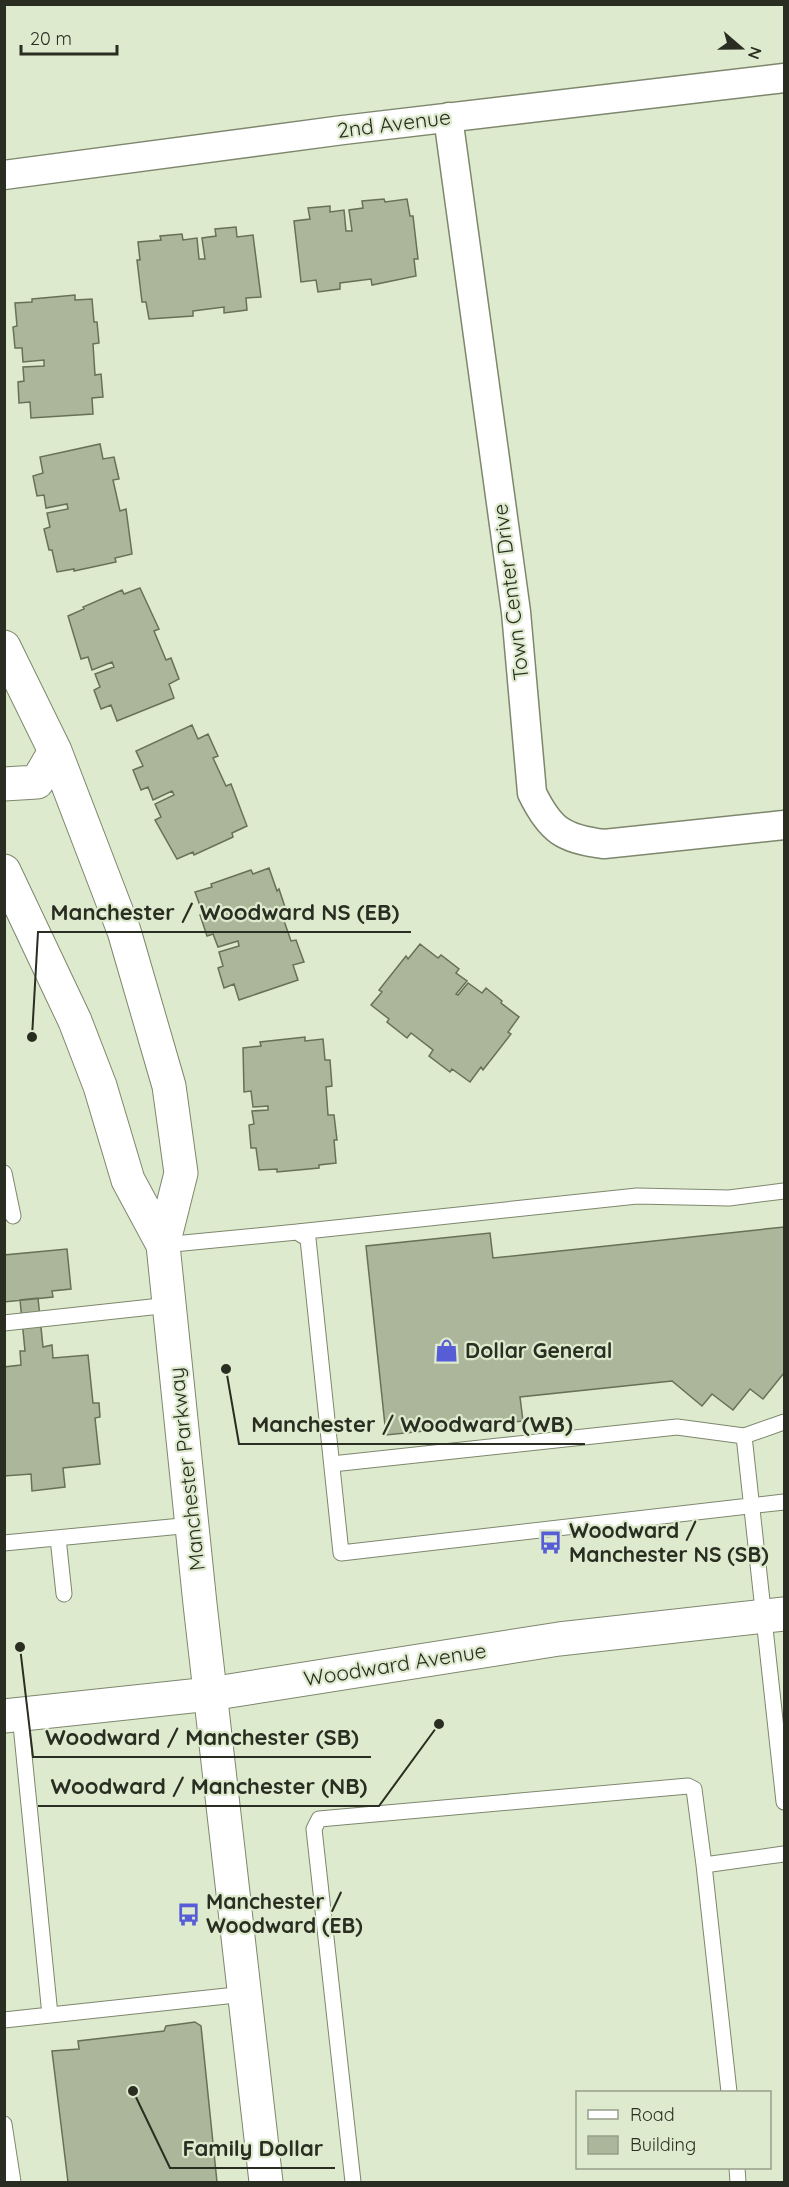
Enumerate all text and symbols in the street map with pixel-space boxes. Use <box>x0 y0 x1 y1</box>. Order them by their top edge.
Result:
scale bar <box>21 18 117 56</box>
north arrow <box>711 18 771 78</box>
text: 20 m <box>30 27 72 50</box>
text: N <box>744 44 767 62</box>
street label: 2nd Avenue <box>336 103 452 143</box>
street label: Town Center Drive <box>486 502 534 682</box>
callout: Manchester / Woodward NS (EB) <box>38 892 411 932</box>
text: Manchester / Woodward NS (EB) <box>51 898 400 926</box>
place label: Dollar General <box>465 1337 612 1363</box>
shop icon: Dollar General <box>434 1338 460 1364</box>
street label: Manchester Parkway <box>162 1366 210 1572</box>
callout: Manchester / Woodward (WB) <box>239 1404 585 1444</box>
text: Manchester / Woodward (WB) <box>251 1410 573 1438</box>
place label: Woodward / Manchester NS (SB) <box>569 1517 769 1567</box>
bus stop icon: Woodward / Manchester NS (SB) <box>538 1530 564 1556</box>
street label: Woodward Avenue <box>302 1637 488 1691</box>
callout: Woodward / Manchester (SB) <box>33 1717 371 1757</box>
text: Woodward / Manchester (SB) <box>45 1723 359 1751</box>
callout: Woodward / Manchester (NB) <box>38 1766 379 1806</box>
text: Woodward / Manchester (NB) <box>51 1772 368 1800</box>
place label: Manchester / Woodward (EB) <box>206 1888 363 1938</box>
bus stop icon: Manchester / Woodward (EB) <box>175 1901 201 1927</box>
legend <box>576 2091 771 2169</box>
text: Road <box>630 2103 675 2126</box>
callout: Family Dollar <box>170 2128 335 2168</box>
text: Building <box>630 2133 696 2156</box>
text: Family Dollar <box>183 2134 324 2162</box>

